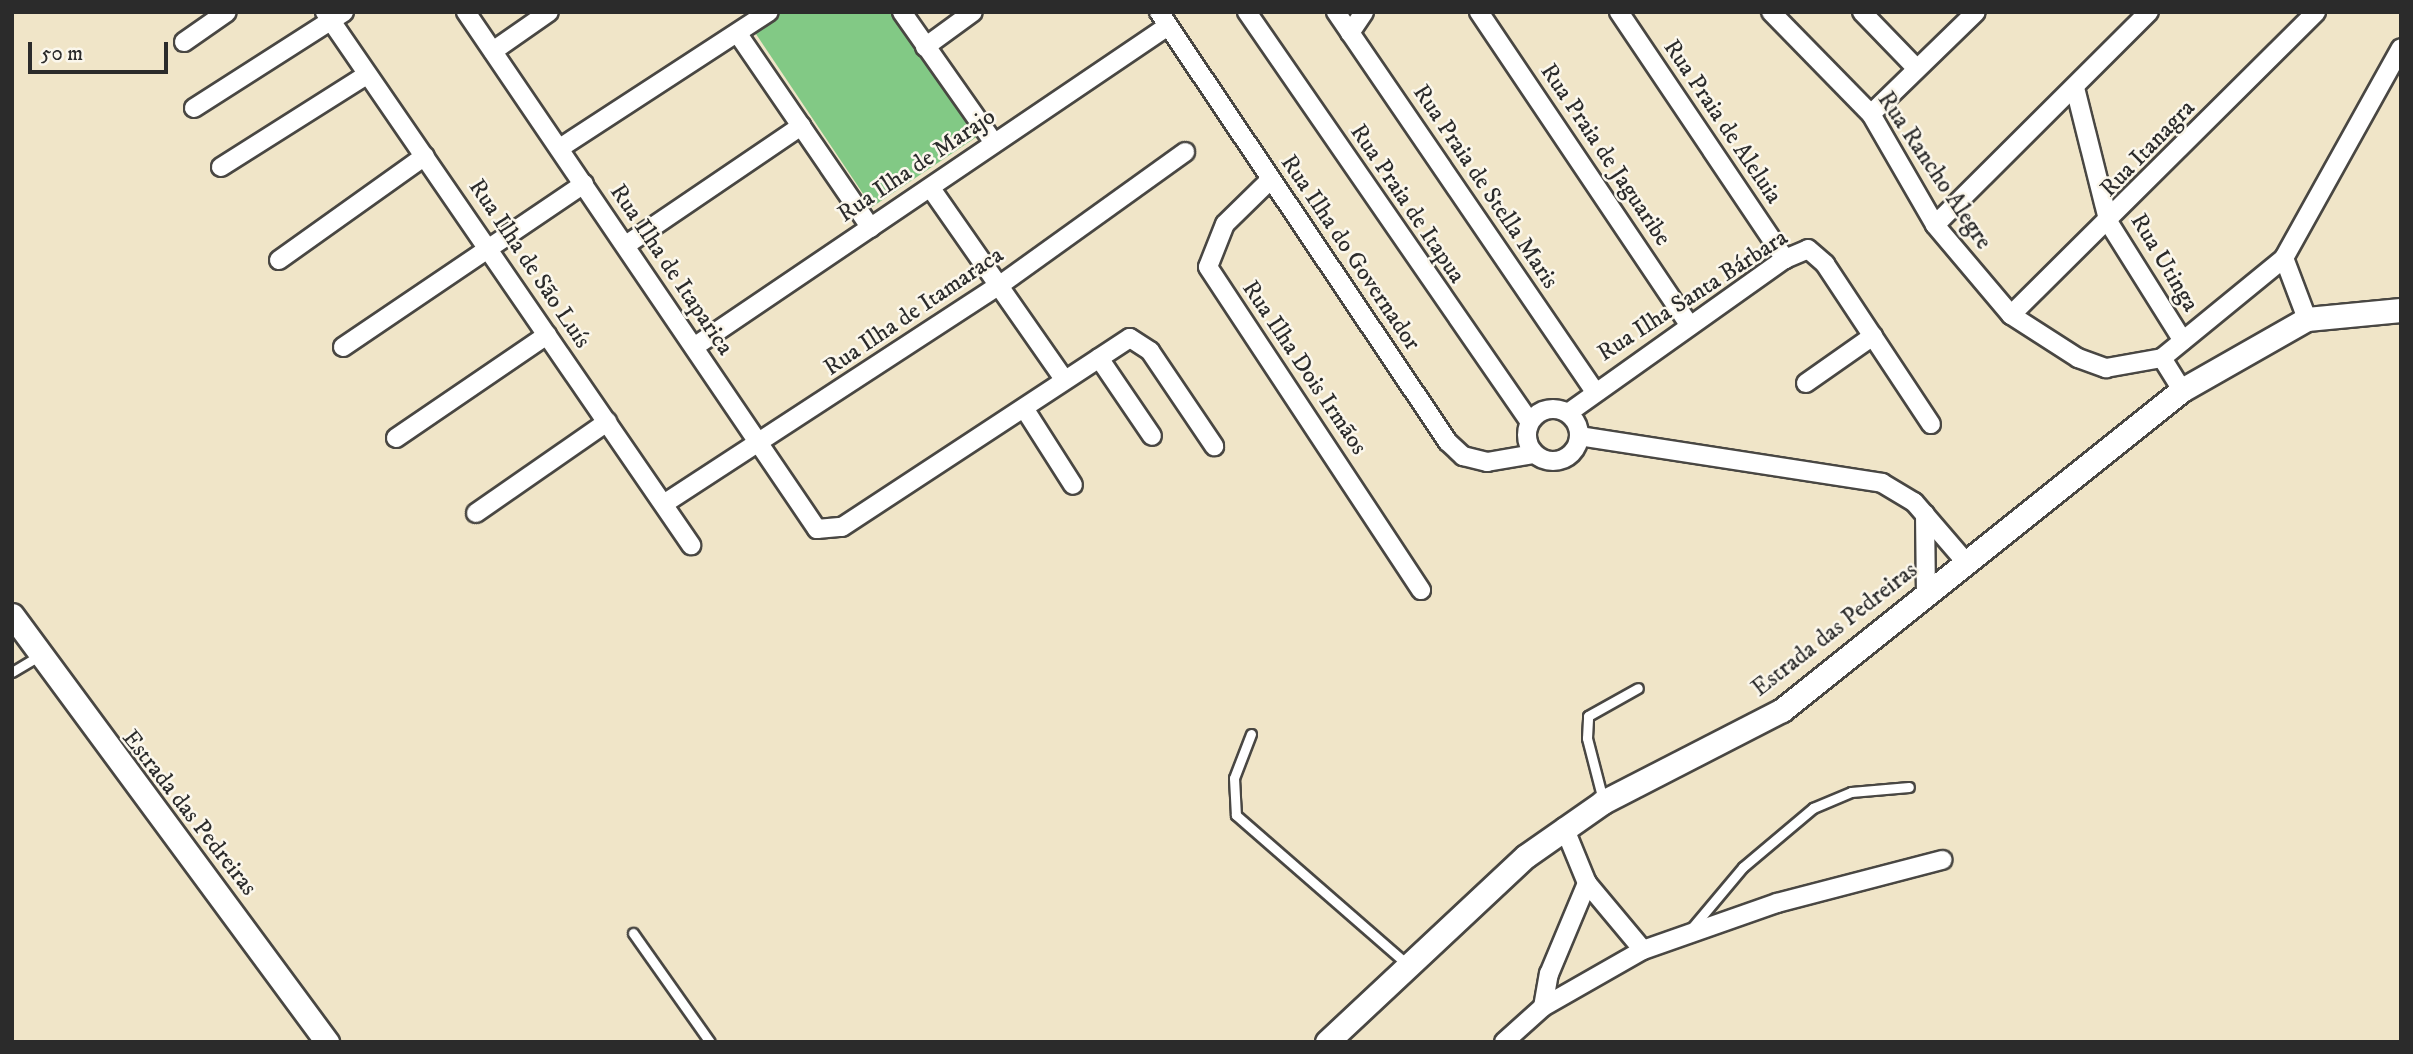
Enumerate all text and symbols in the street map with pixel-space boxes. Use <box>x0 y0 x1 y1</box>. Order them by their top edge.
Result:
scale bar <box>32 28 172 72</box>
street label: Rua Praia de Aleluia <box>1656 34 1788 210</box>
text: 50 m <box>41 41 83 67</box>
street label: Rua Praia de Jaguaribe <box>1533 58 1677 252</box>
street label: Rua Praia de Stella Maris <box>1406 80 1564 294</box>
street label: Rua Rancho Alegre <box>1871 87 1997 255</box>
street label: Rua Itanagra <box>2095 94 2201 204</box>
street label: Rua Ilha de Marajo <box>833 103 1001 229</box>
street label: Rua Praia de Itapua <box>1343 119 1471 289</box>
street label: Rua Ilha do Governador <box>1274 150 1426 356</box>
street label: Rua Ilha de São Luís <box>462 174 596 354</box>
street label: Rua Ilha de Itaparica <box>603 179 739 361</box>
street label: Rua Utinga <box>2124 209 2204 317</box>
street label: Rua Ilha Santa Bárbara <box>1592 224 1794 368</box>
street label: Rua Ilha de Itamaraca <box>819 241 1009 383</box>
street label: Rua Ilha Dois Irmãos <box>1235 276 1373 460</box>
street label: Estrada das Pedreiras <box>1746 556 1924 704</box>
street label: Estrada das Pedreiras <box>115 724 263 902</box>

